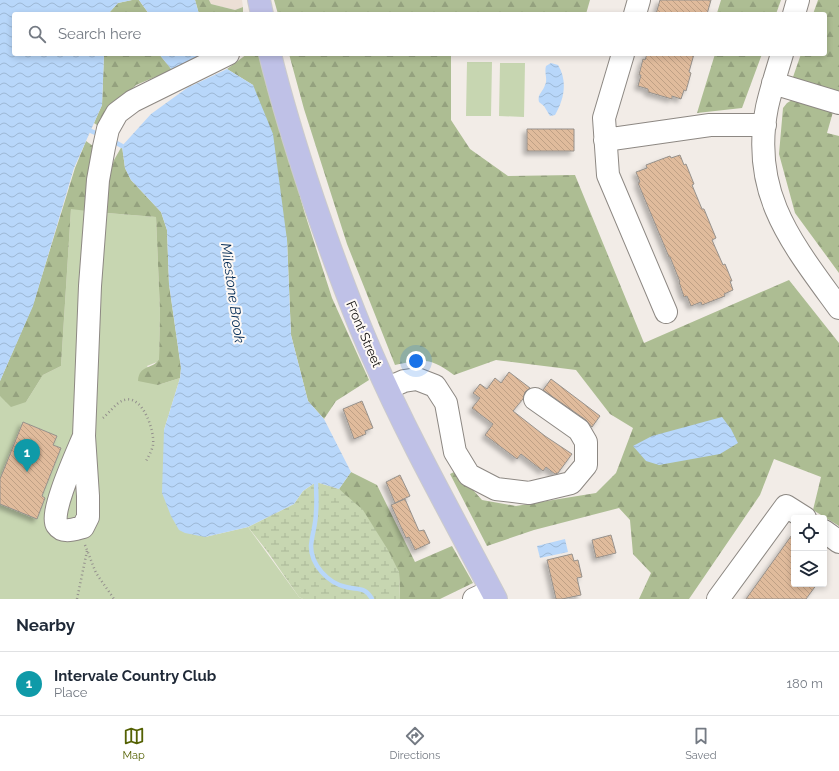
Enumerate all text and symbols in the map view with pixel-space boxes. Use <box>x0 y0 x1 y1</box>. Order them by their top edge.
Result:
search box <box>12 12 827 56</box>
icon: search <box>26 23 48 45</box>
text: Search here <box>58 25 141 43</box>
water label: Milestone Brook <box>218 242 248 344</box>
street label: Front Street <box>343 299 385 370</box>
your location <box>406 351 426 371</box>
pin: 1 <box>14 439 40 472</box>
map controls <box>791 515 827 587</box>
button: locate <box>791 515 827 551</box>
button: layers <box>791 551 827 587</box>
text: Nearby <box>16 615 75 635</box>
text: Intervale Country Club <box>54 667 216 685</box>
text: 1 <box>26 676 32 691</box>
text: 180 m <box>787 676 823 691</box>
text: Place <box>54 685 87 700</box>
tab: Map <box>122 725 145 762</box>
tab: Directions <box>390 725 440 762</box>
tab: Saved <box>685 725 717 762</box>

